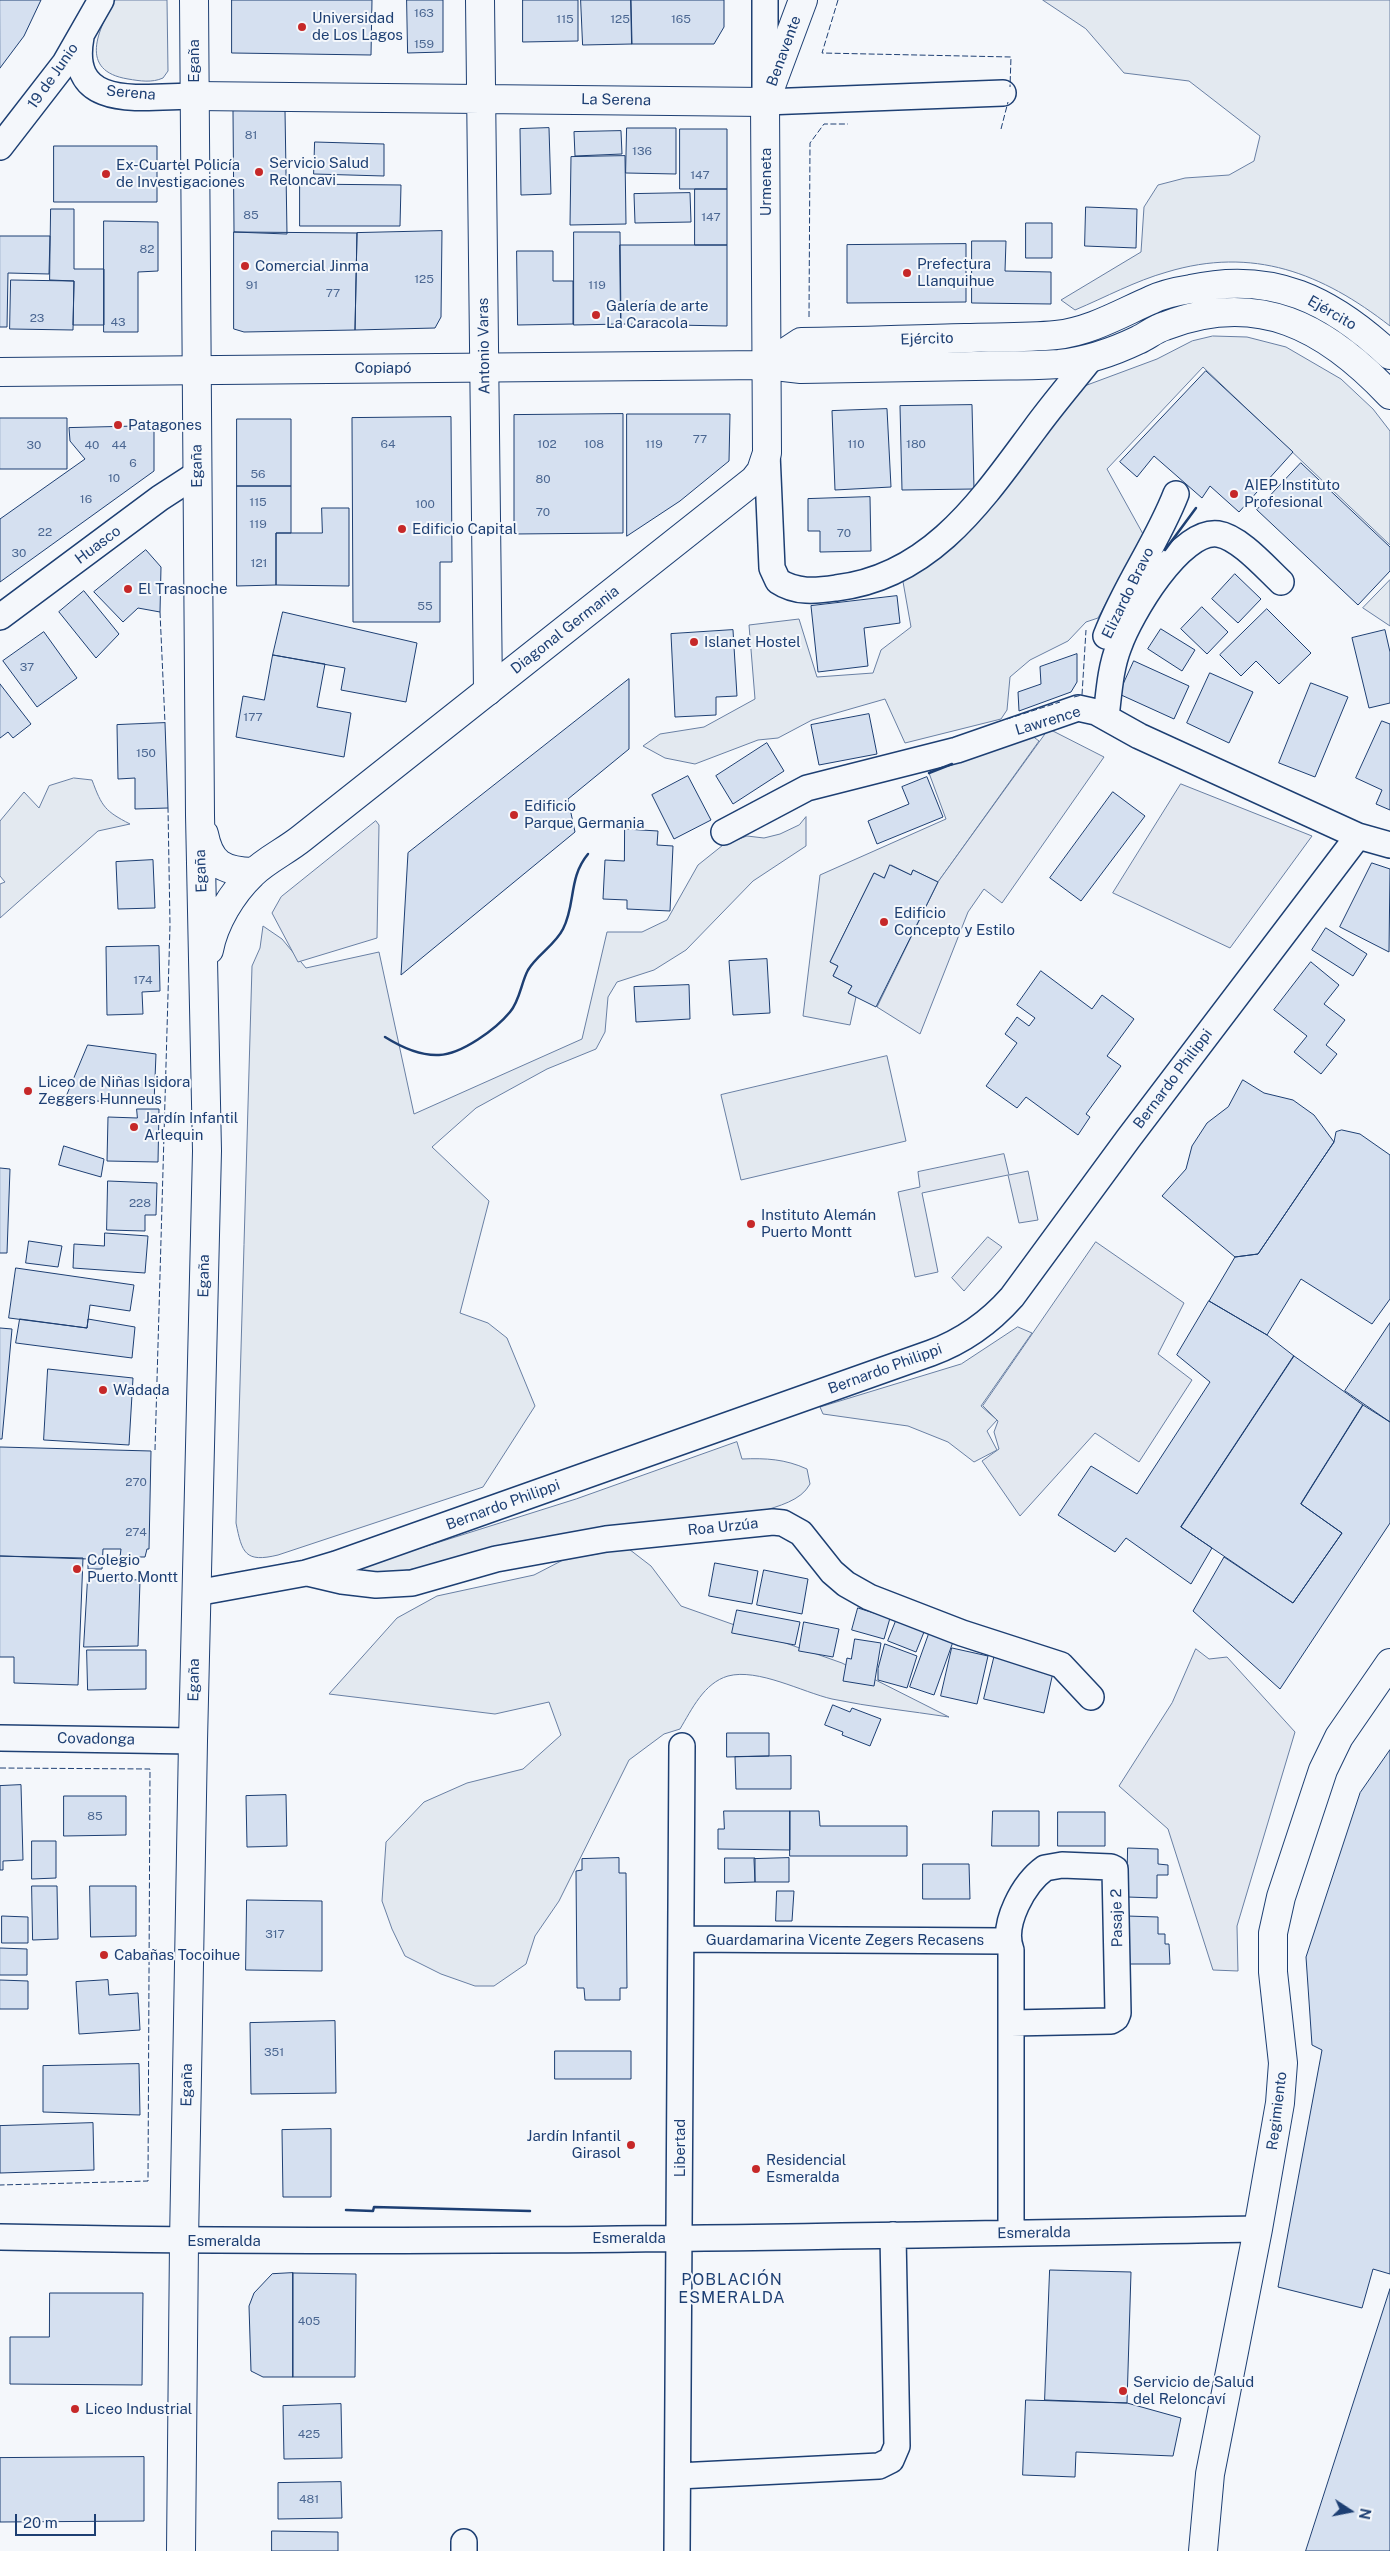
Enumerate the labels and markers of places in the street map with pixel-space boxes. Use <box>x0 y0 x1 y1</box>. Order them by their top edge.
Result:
place label: Universidad de Los Lagos <box>312 9 403 44</box>
marker: Universidad de Los Lagos <box>296 21 308 33</box>
place label: Servicio Salud Reloncavi <box>269 154 369 189</box>
place label: Ex-Cuartel Policía de Investigaciones <box>116 156 245 191</box>
marker: Servicio Salud Reloncavi <box>253 166 265 178</box>
marker: Ex-Cuartel Policía de Investigaciones <box>100 168 112 180</box>
place label: Prefectura Llanquihue <box>917 255 994 290</box>
place label: Comercial Jinma <box>255 257 369 275</box>
marker: Comercial Jinma <box>239 260 251 272</box>
marker: Prefectura Llanquihue <box>901 267 913 279</box>
place label: Galería de arte La Caracola <box>606 297 709 332</box>
marker: Galería de arte La Caracola <box>590 309 602 321</box>
place label: Patagones <box>128 416 202 434</box>
marker: Patagones <box>112 419 124 431</box>
place label: AIEP Instituto Profesional <box>1244 476 1340 511</box>
marker: AIEP Instituto Profesional <box>1228 488 1240 500</box>
place label: Edificio Capital <box>412 520 517 538</box>
marker: Edificio Capital <box>396 523 408 535</box>
place label: El Trasnoche <box>138 580 227 598</box>
marker: El Trasnoche <box>122 583 134 595</box>
place label: Islanet Hostel <box>704 633 801 651</box>
marker: Islanet Hostel <box>688 636 700 648</box>
place label: Edificio Parque Germania <box>524 797 644 832</box>
marker: Edificio Parque Germania <box>508 809 520 821</box>
place label: Edificio Concepto y Estilo <box>894 904 1015 939</box>
marker: Edificio Concepto y Estilo <box>878 916 890 928</box>
place label: Liceo de Niñas Isidora Zeggers Hunneus <box>38 1073 190 1108</box>
marker: Liceo de Niñas Isidora Zeggers Hunneus <box>22 1085 34 1097</box>
place label: Jardín Infantil Arlequin <box>144 1109 238 1144</box>
marker: Jardín Infantil Arlequin <box>128 1121 140 1133</box>
place label: Instituto Alemán Puerto Montt <box>761 1206 876 1241</box>
marker: Instituto Alemán Puerto Montt <box>745 1218 757 1230</box>
place label: Wadada <box>113 1381 169 1399</box>
marker: Wadada <box>97 1384 109 1396</box>
place label: Colegio Puerto Montt <box>87 1551 178 1586</box>
marker: Colegio Puerto Montt <box>71 1563 83 1575</box>
place label: Cabañas Tocoihue <box>114 1946 240 1964</box>
marker: Cabañas Tocoihue <box>98 1949 110 1961</box>
place label: Jardín Infantil Girasol <box>527 2127 621 2162</box>
marker: Jardín Infantil Girasol <box>625 2139 637 2151</box>
place label: Residencial Esmeralda <box>766 2151 846 2186</box>
marker: Residencial Esmeralda <box>750 2163 762 2175</box>
place label: Servicio de Salud del Reloncaví <box>1133 2373 1254 2408</box>
marker: Servicio de Salud del Reloncaví <box>1117 2385 1129 2397</box>
place label: Liceo Industrial <box>85 2400 192 2418</box>
marker: Liceo Industrial <box>69 2403 81 2415</box>

